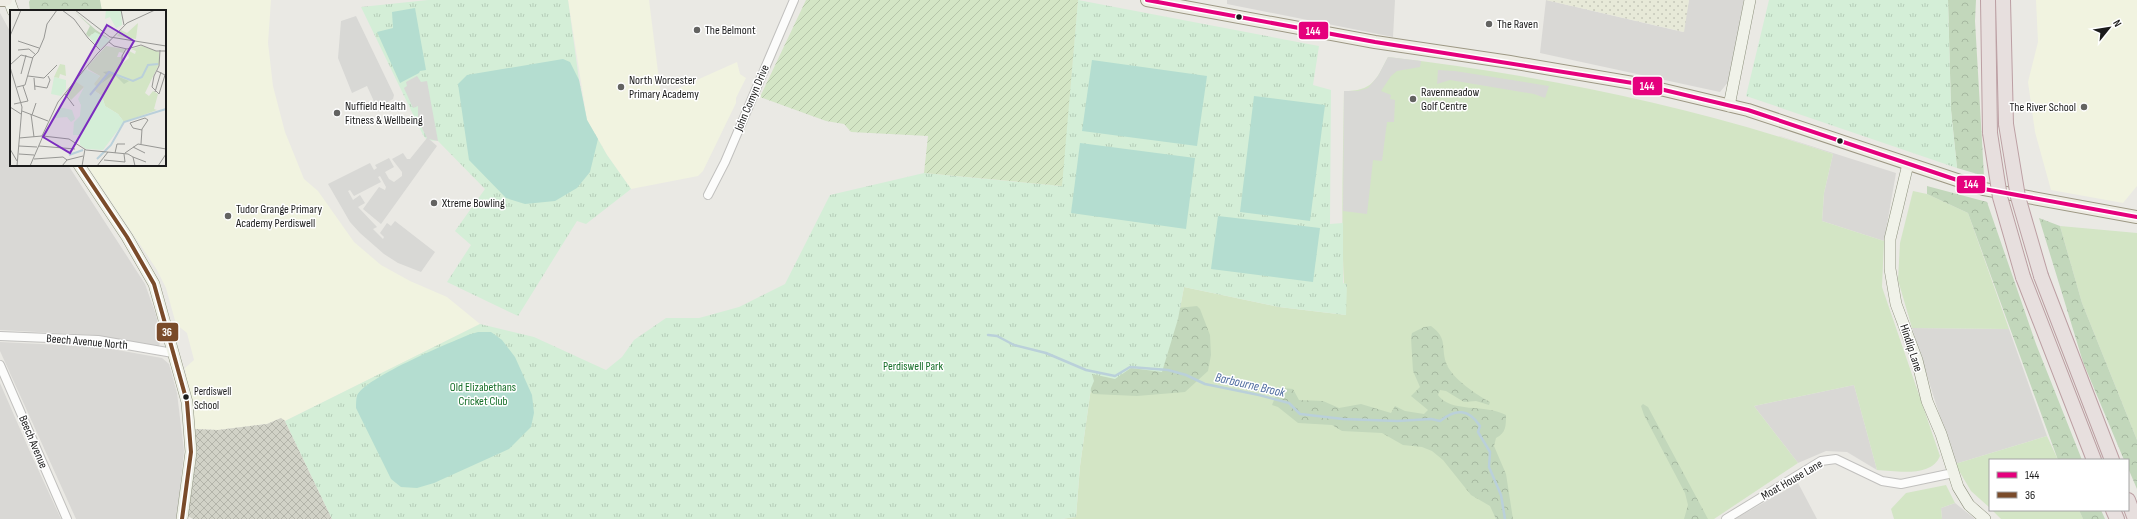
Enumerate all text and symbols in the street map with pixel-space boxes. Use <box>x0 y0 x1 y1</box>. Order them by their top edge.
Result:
north arrow <box>2089 8 2129 48</box>
inset map <box>10 10 166 166</box>
unlabelled marker <box>1234 12 1244 22</box>
place label: The Raven <box>1497 17 1538 32</box>
text: N <box>2110 17 2124 29</box>
marker: The Raven <box>1484 19 1494 29</box>
line badge: 144 <box>1298 21 1329 40</box>
place label: The Belmont <box>705 23 756 38</box>
marker: The Belmont <box>692 25 702 35</box>
text: 144 <box>1306 25 1320 38</box>
street label: John Comyn Drive <box>731 62 773 134</box>
place label: North Worcester Primary Academy <box>629 73 699 102</box>
line badge: 144 <box>1632 76 1663 96</box>
text: 144 <box>1640 80 1654 93</box>
marker: North Worcester Primary Academy <box>616 82 626 92</box>
place label: Ravenmeadow Golf Centre <box>1421 85 1480 114</box>
marker: Ravenmeadow Golf Centre <box>1408 94 1418 104</box>
place label: Nuffield Health Fitness & Wellbeing <box>345 99 423 128</box>
place label: The River School <box>2010 100 2076 115</box>
marker: The River School <box>2079 102 2089 112</box>
marker: Nuffield Health Fitness & Wellbeing <box>332 108 342 118</box>
unlabelled marker <box>1835 136 1845 146</box>
line badge: 144 <box>1956 175 1986 194</box>
text: 144 <box>1964 178 1978 191</box>
place label: Xtreme Bowling <box>441 196 505 211</box>
marker: Xtreme Bowling <box>429 198 439 208</box>
place label: Tudor Grange Primary Academy Perdiswell <box>235 202 322 231</box>
marker: Tudor Grange Primary Academy Perdiswell <box>223 211 233 221</box>
line badge: 36 <box>156 322 179 342</box>
street label: Hindlip Lane <box>1896 322 1926 374</box>
text: 36 <box>162 326 172 339</box>
street label: Beech Avenue North <box>46 331 128 353</box>
park label: Perdiswell Park <box>883 359 943 374</box>
water label: Barbourne Brook <box>1214 369 1288 401</box>
park label: Old Elizabethans Cricket Club <box>450 380 516 409</box>
place label: Perdiswell School <box>194 385 231 412</box>
marker: Perdiswell School <box>181 392 191 402</box>
street label: Beech Avenue <box>15 413 51 471</box>
street label: Moat House Lane <box>1759 456 1826 504</box>
legend <box>1989 459 2129 511</box>
text: 144 <box>2025 468 2039 483</box>
text: 36 <box>2025 488 2035 503</box>

